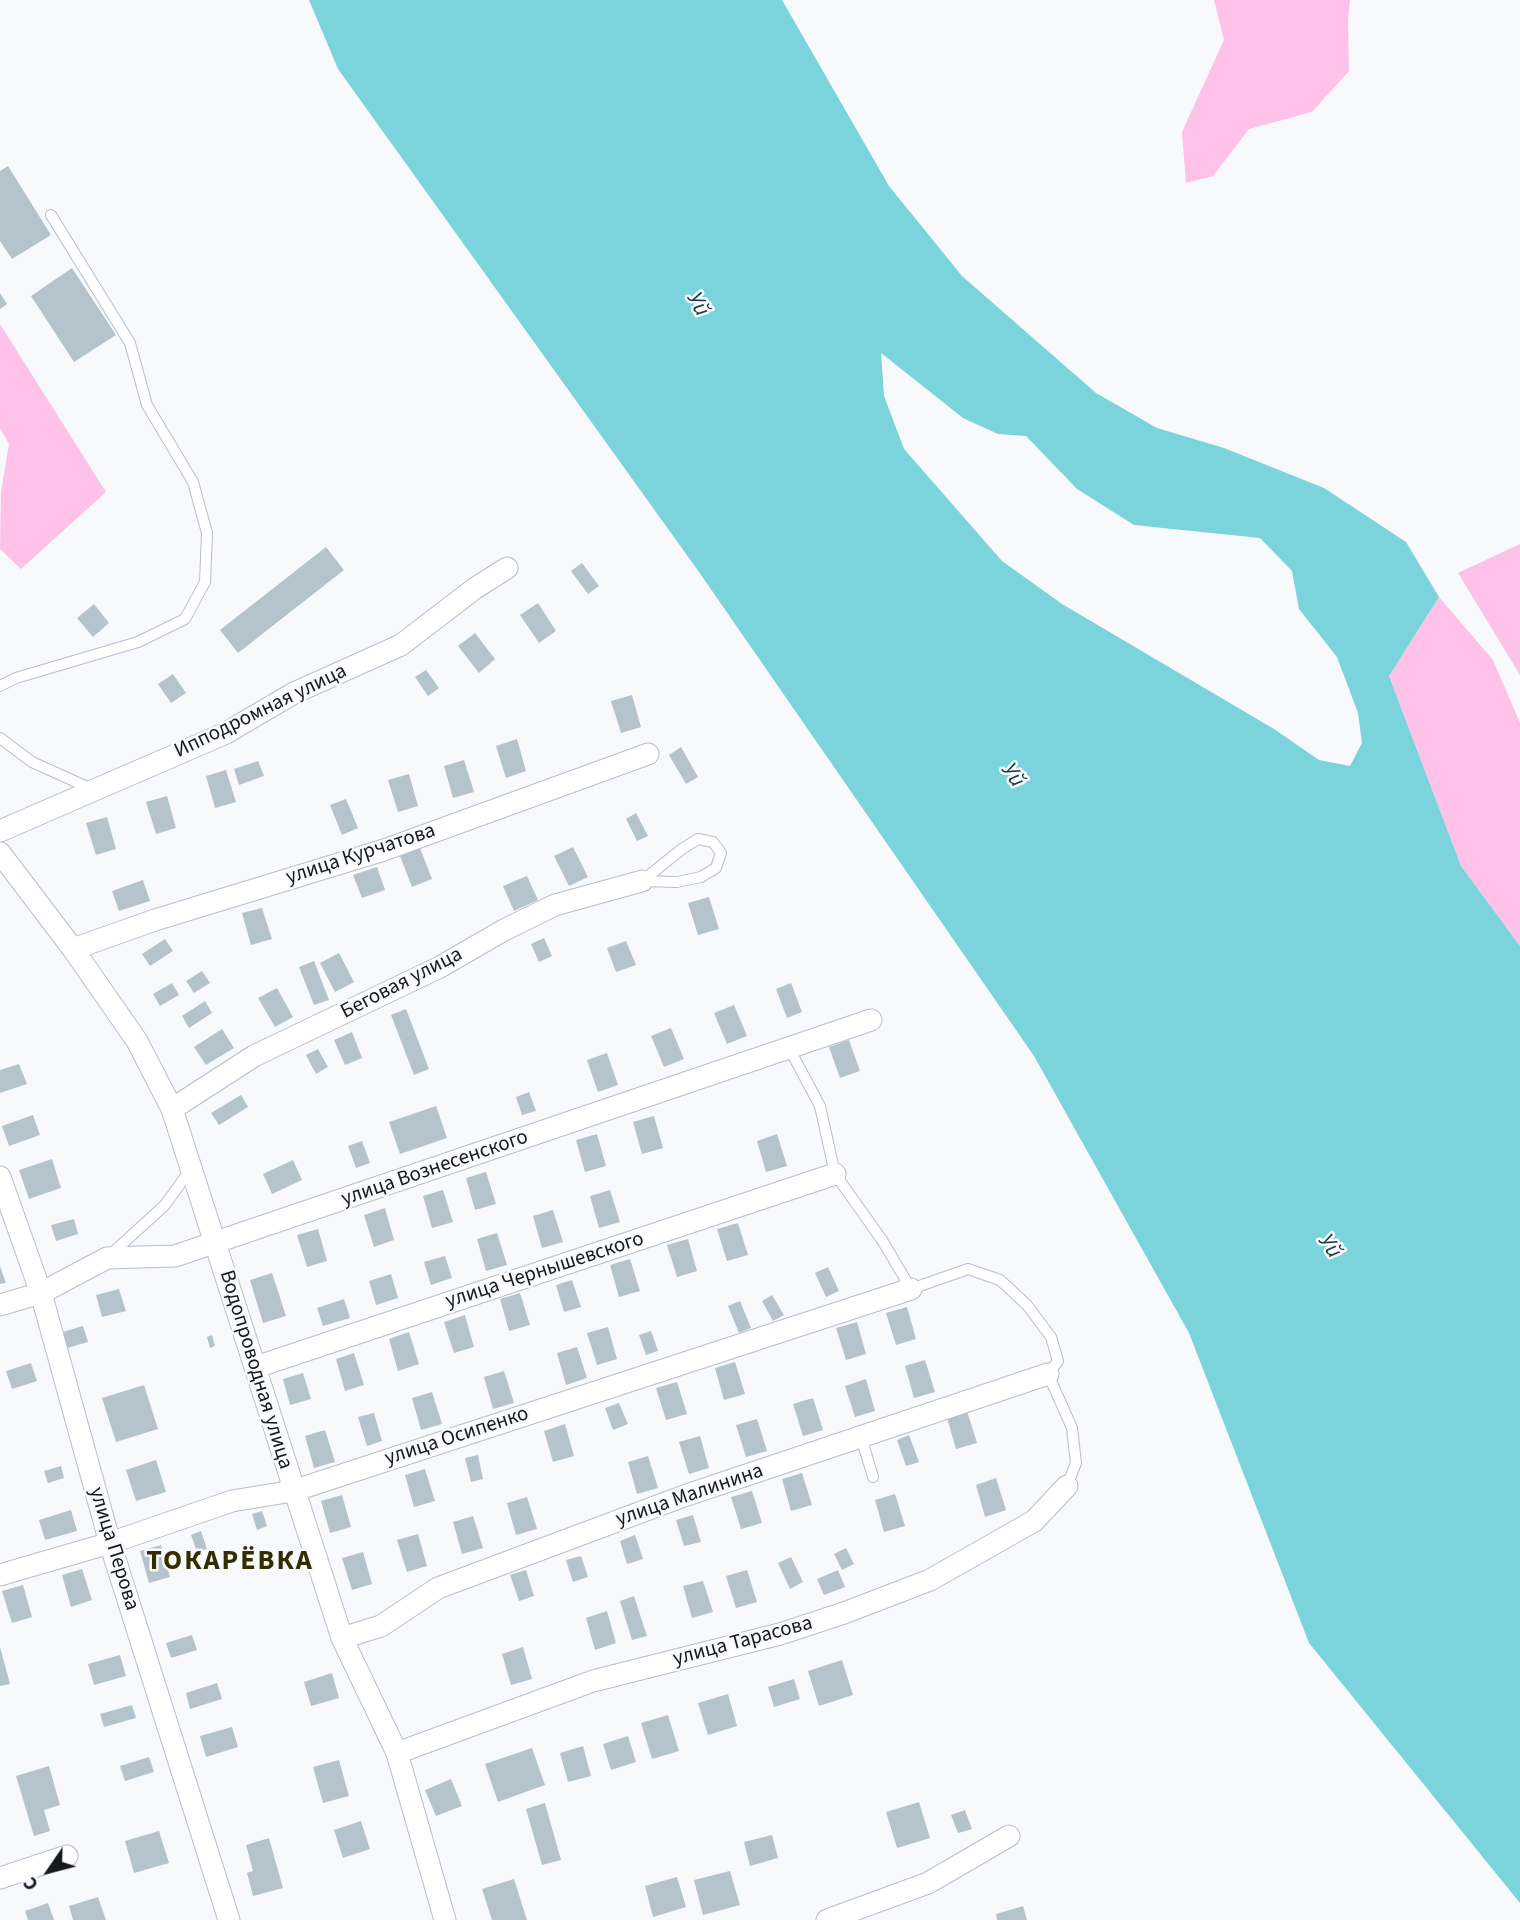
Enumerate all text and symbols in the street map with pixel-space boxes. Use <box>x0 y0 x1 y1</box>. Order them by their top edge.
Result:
water label: Уй <box>679 288 715 322</box>
street label: Ипподромная улица <box>171 659 351 765</box>
water label: Уй <box>994 759 1030 793</box>
street label: улица Курчатова <box>283 819 439 891</box>
street label: Беговая улица <box>337 943 467 1025</box>
street label: улица Вознесенского <box>338 1125 532 1213</box>
street label: улица Чернышевского <box>443 1227 647 1315</box>
water label: Уй <box>1311 1230 1347 1264</box>
street label: Водопроводная улица <box>213 1268 297 1472</box>
street label: улица Осипенко <box>382 1402 532 1472</box>
street label: улица Малинина <box>613 1459 767 1533</box>
street label: улица Перова <box>82 1484 144 1614</box>
district label: ТОКАРЁВКА <box>147 1546 313 1580</box>
street label: улица Тарасова <box>671 1611 815 1673</box>
north arrow <box>14 1836 84 1906</box>
text: С <box>17 1871 46 1896</box>

